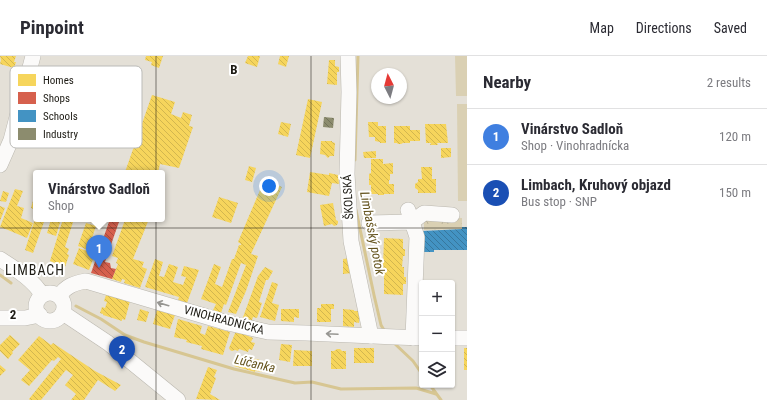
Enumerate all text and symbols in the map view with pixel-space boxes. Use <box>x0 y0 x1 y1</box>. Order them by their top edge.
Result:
text: Pinpoint <box>20 16 84 39</box>
text: Map <box>590 20 614 36</box>
text: Directions <box>636 20 692 36</box>
text: Saved <box>714 20 747 36</box>
text: B <box>230 62 238 77</box>
legend <box>10 66 142 148</box>
north arrow <box>371 68 407 104</box>
text: Nearby <box>483 72 531 92</box>
text: Homes <box>43 74 74 87</box>
text: 2 results <box>707 75 751 90</box>
text: Shops <box>43 92 70 105</box>
text: Schools <box>43 110 78 123</box>
text: Vinárstvo Sadloň <box>521 120 623 138</box>
text: Industry <box>43 128 79 141</box>
text: 1 <box>493 129 499 144</box>
text: 120 m <box>719 129 751 144</box>
text: Shop · Vinohradnícka <box>521 138 629 153</box>
popup <box>33 170 165 222</box>
street label: ŠKOLSKÁ <box>339 174 356 220</box>
your location <box>259 176 279 196</box>
text: Limbach, Kruhový objazd <box>521 176 671 194</box>
text: Vinárstvo Sadloň <box>48 180 150 198</box>
text: 2 <box>493 185 499 200</box>
text: 150 m <box>719 185 751 200</box>
water label: Limbašský potok <box>357 190 388 276</box>
text: Bus stop · SNP <box>521 194 597 209</box>
text: Shop <box>48 198 74 213</box>
pin: 1 <box>86 235 112 268</box>
district label: LIMBACH <box>5 262 65 278</box>
map controls <box>419 280 455 388</box>
button: + <box>419 280 455 316</box>
one-way arrow <box>157 300 170 307</box>
street label: VINOHRADNÍCKA <box>182 302 266 337</box>
text: 2 <box>10 307 17 322</box>
button: − <box>419 316 455 352</box>
one-way arrow <box>326 330 339 338</box>
pin: 2 <box>109 336 135 369</box>
water label: Lúčanka <box>233 352 277 375</box>
button: layers <box>419 352 455 388</box>

